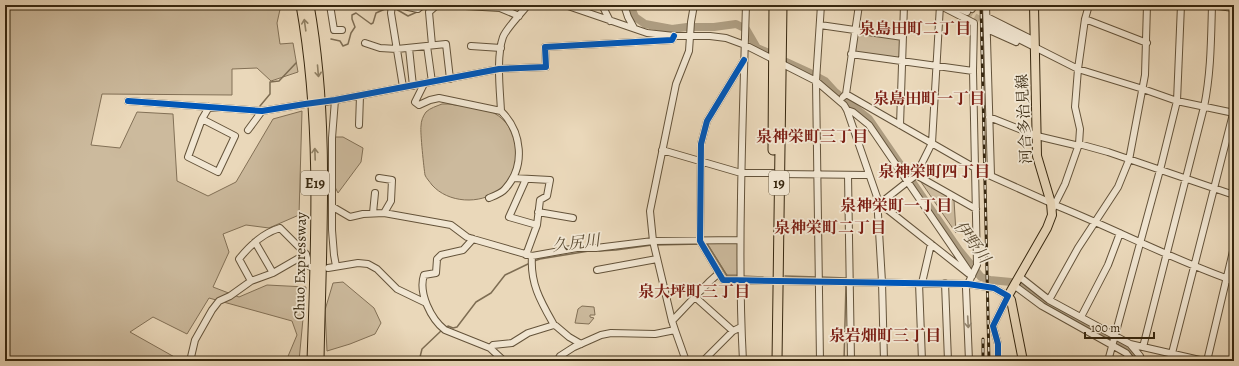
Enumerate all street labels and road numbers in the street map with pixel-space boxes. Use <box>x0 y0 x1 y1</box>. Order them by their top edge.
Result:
street label: 河合多治見線 <box>1012 74 1036 164</box>
road number: E19 <box>301 171 329 195</box>
road number: 19 <box>769 171 789 195</box>
street label: Chuo Expressway <box>289 212 311 320</box>

